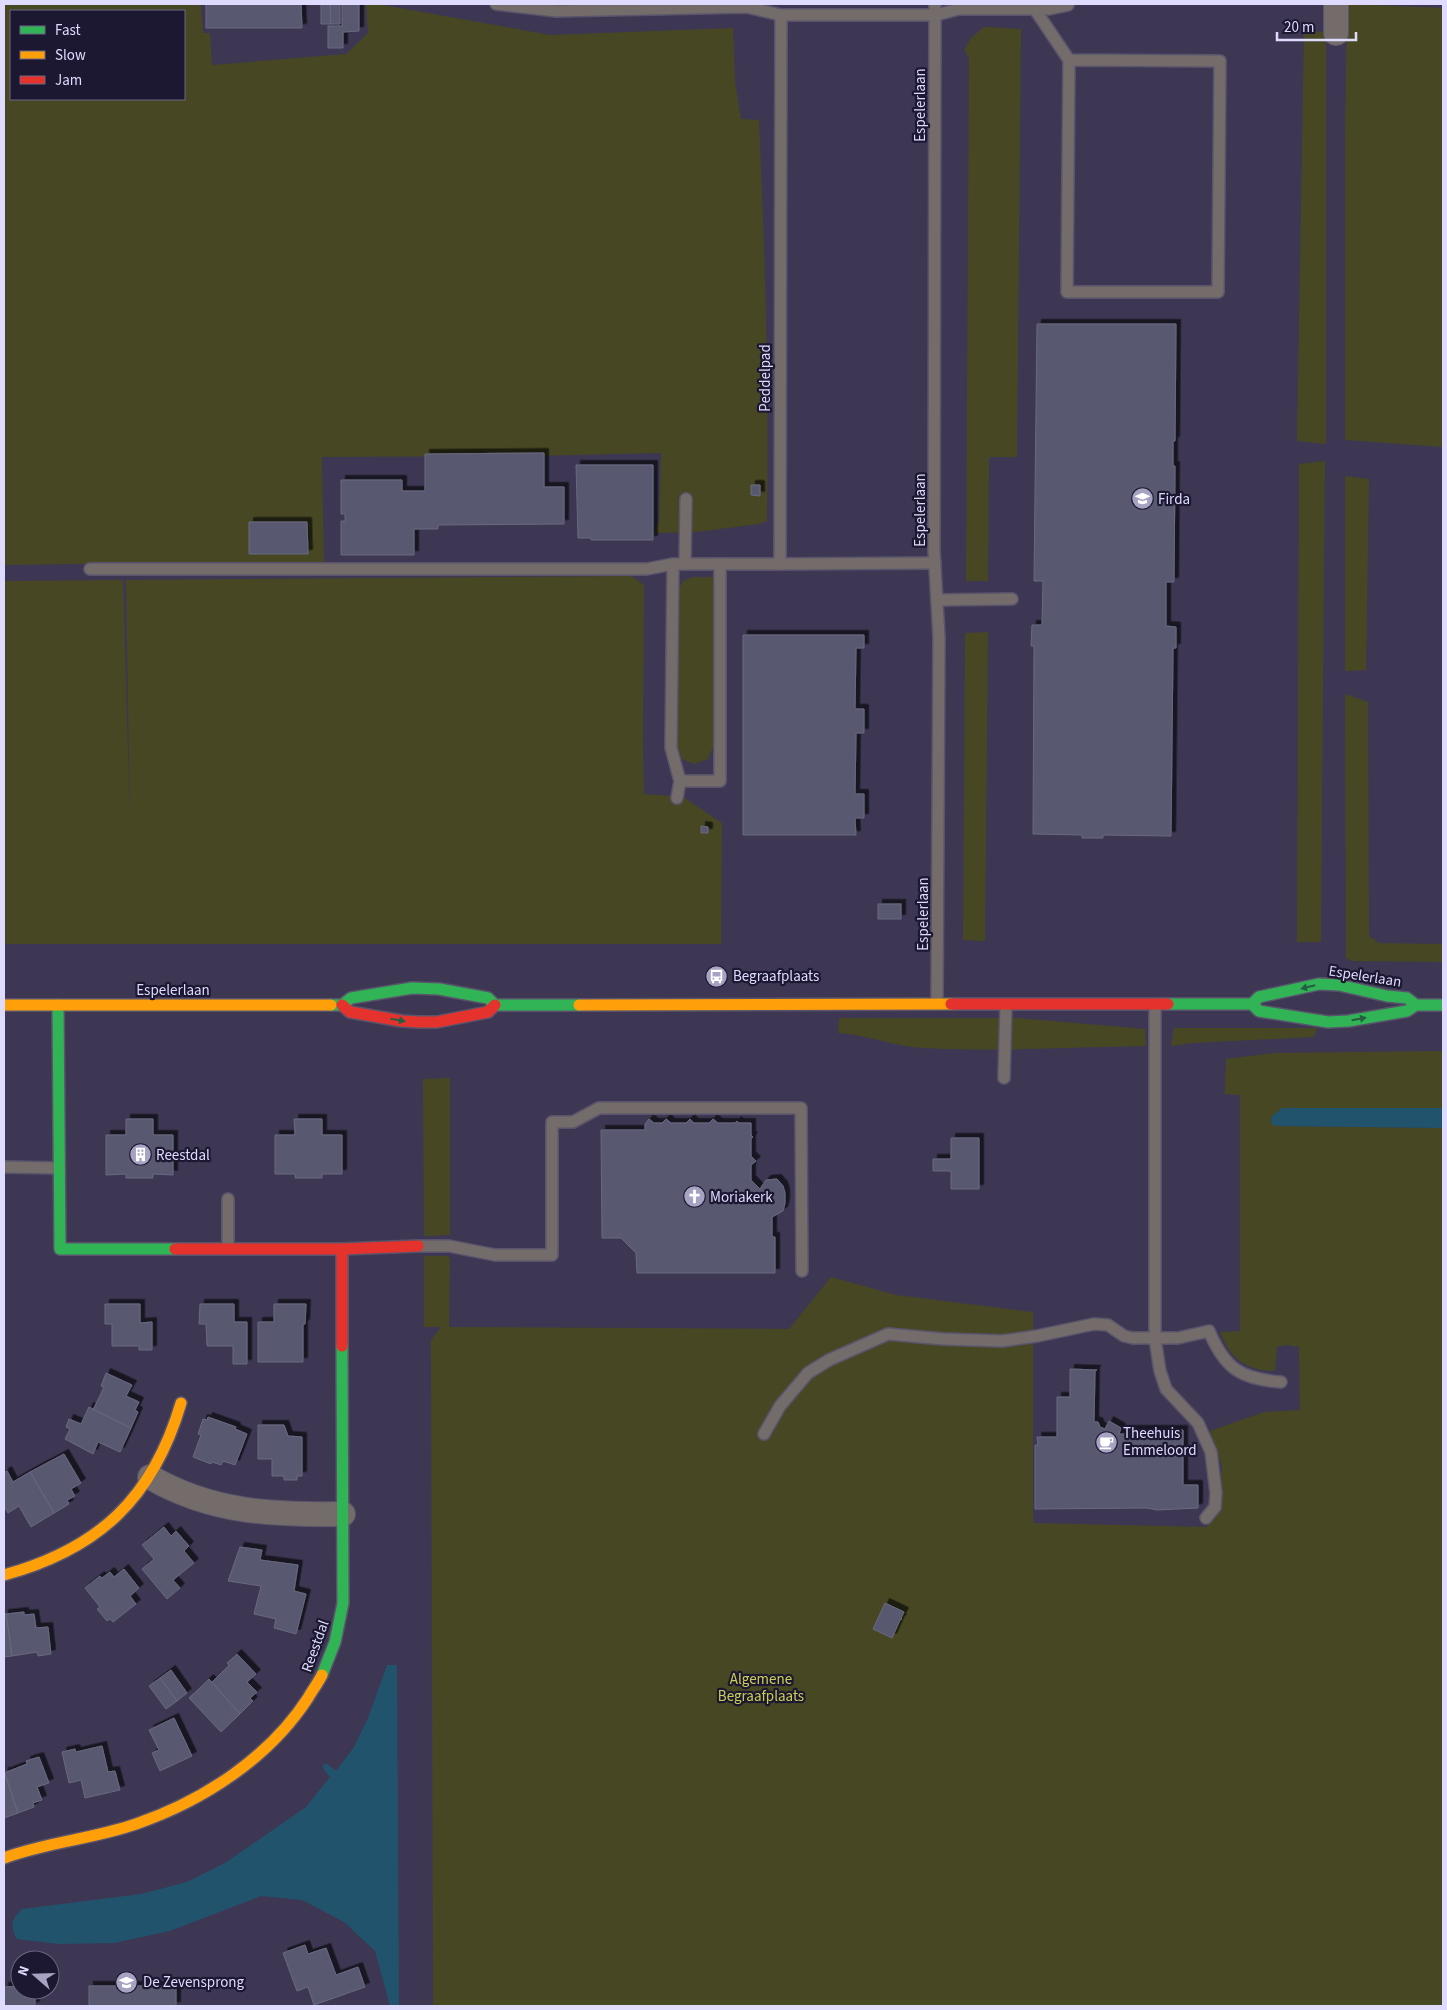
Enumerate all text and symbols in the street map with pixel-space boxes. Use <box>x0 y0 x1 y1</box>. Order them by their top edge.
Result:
legend <box>10 10 185 100</box>
scale bar <box>1277 10 1356 42</box>
text: 20 m <box>1284 17 1314 38</box>
text: Fast <box>55 20 81 41</box>
text: Slow <box>55 45 86 66</box>
street label: Espelerlaan <box>910 68 931 142</box>
text: Jam <box>55 70 82 91</box>
street label: Peddelpad <box>755 344 776 412</box>
street label: Espelerlaan <box>910 473 931 547</box>
school or university icon: Firda <box>1130 487 1154 511</box>
place label: Firda <box>1158 489 1190 510</box>
street label: Espelerlaan <box>913 877 934 951</box>
street label: Espelerlaan <box>1327 960 1403 993</box>
bus stop icon: Begraafplaats <box>705 964 729 988</box>
place label: Begraafplaats <box>733 966 819 987</box>
street label: Espelerlaan <box>136 980 210 1001</box>
one-way arrow <box>1300 983 1316 991</box>
one-way arrow <box>1352 1014 1368 1022</box>
one-way arrow <box>390 1017 406 1025</box>
building icon: Reestdal <box>128 1143 152 1167</box>
place label: Reestdal <box>156 1145 210 1166</box>
church icon: Moriakerk <box>682 1185 706 1209</box>
place label: Moriakerk <box>710 1187 773 1208</box>
place label: Theehuis Emmeloord <box>1123 1423 1197 1461</box>
cafe icon: Theehuis Emmeloord <box>1095 1430 1119 1454</box>
street label: Reestdal <box>296 1617 335 1675</box>
park label: Algemene Begraafplaats <box>718 1669 804 1707</box>
north arrow <box>10 1950 60 2000</box>
text: N <box>13 1963 35 1979</box>
school or university icon: De Zevensprong <box>115 1970 139 1994</box>
place label: De Zevensprong <box>143 1972 245 1993</box>

